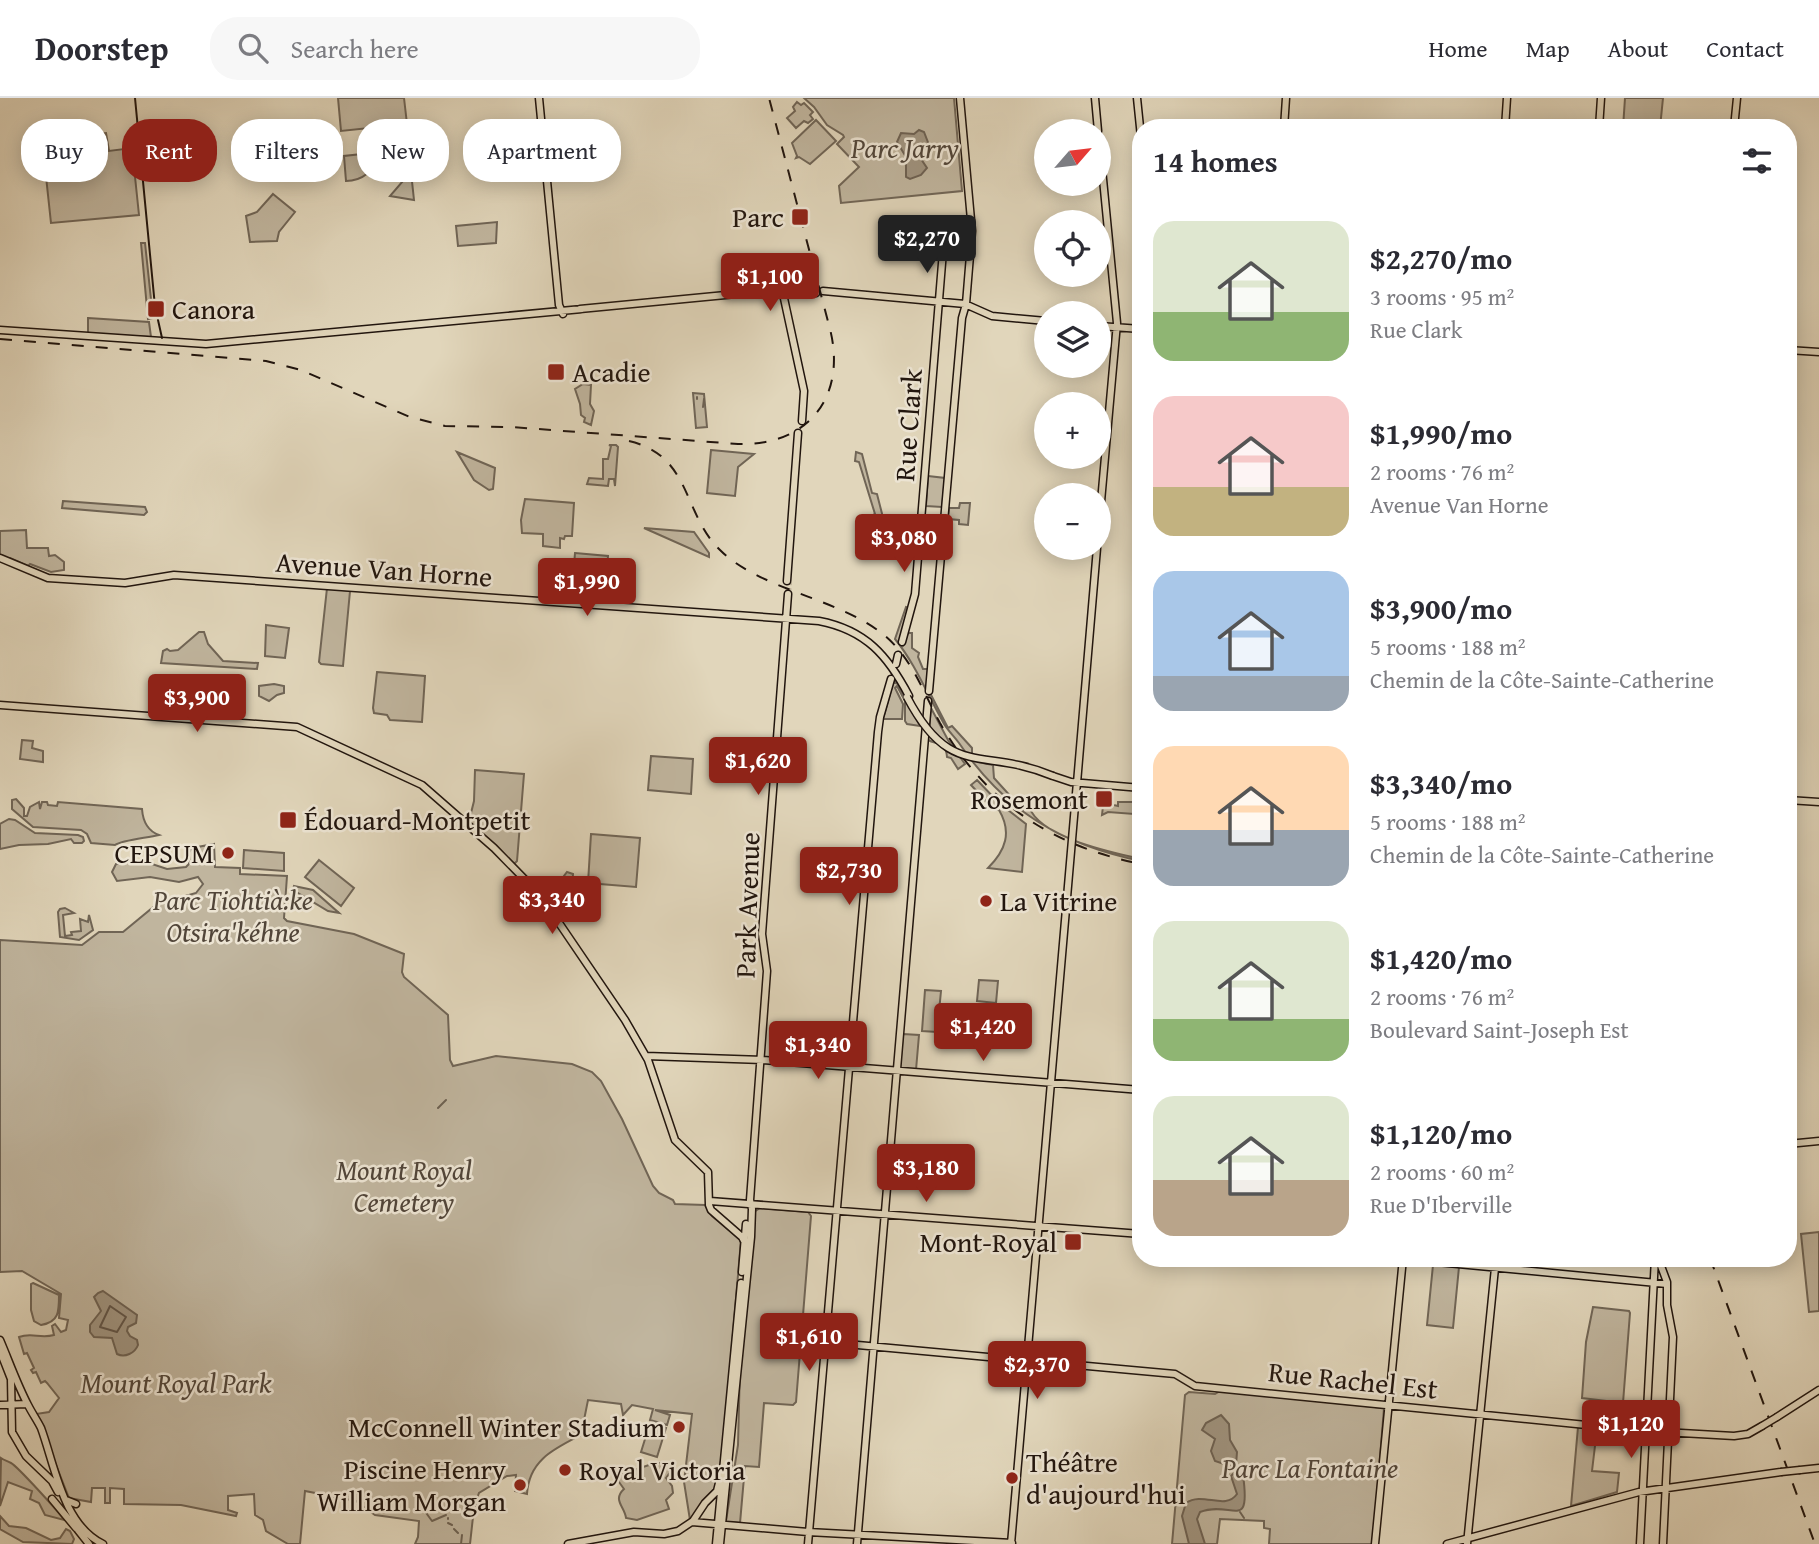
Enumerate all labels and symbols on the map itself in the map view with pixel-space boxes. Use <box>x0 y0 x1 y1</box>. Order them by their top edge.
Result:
north arrow <box>1034 119 1111 196</box>
park label: Parc Jarry <box>850 127 959 168</box>
place label: Parc <box>732 196 784 237</box>
marker: Parc <box>790 207 810 227</box>
pin: $2,270 <box>870 216 984 275</box>
pin: $1,100 <box>713 254 827 313</box>
place label: Canora <box>172 288 256 329</box>
marker: Canora <box>146 299 166 319</box>
place label: Acadie <box>572 351 651 392</box>
marker: Acadie <box>546 362 566 382</box>
street label: Rue Clark <box>883 367 932 483</box>
pin: $3,080 <box>847 514 961 574</box>
street label: Avenue Van Horne <box>274 540 494 597</box>
pin: $1,990 <box>530 559 644 618</box>
pin: $3,900 <box>140 674 254 734</box>
pin: $1,620 <box>701 738 815 797</box>
place label: Rosemont <box>971 778 1088 819</box>
marker: Rosemont <box>1094 789 1114 809</box>
place label: Édouard-Montpetit <box>304 799 530 840</box>
marker: Édouard-Montpetit <box>278 810 298 830</box>
street label: Park Avenue <box>723 831 770 979</box>
place label: CEPSUM <box>114 832 214 873</box>
marker: CEPSUM <box>220 845 236 861</box>
pin: $2,730 <box>792 848 906 907</box>
pin: $3,340 <box>495 876 609 936</box>
park label: Parc Tiohtià:ke Otsira'kéhne <box>152 879 313 952</box>
place label: La Vitrine <box>1000 880 1117 921</box>
marker: La Vitrine <box>978 893 994 909</box>
pin: $1,420 <box>926 1004 1040 1063</box>
pin: $1,340 <box>761 1021 875 1081</box>
pin: $3,180 <box>869 1144 983 1204</box>
park label: Mount Royal Cemetery <box>336 1149 472 1222</box>
place label: Mont-Royal <box>920 1221 1057 1262</box>
marker: Mont-Royal <box>1063 1232 1083 1252</box>
pin: $1,610 <box>752 1314 866 1373</box>
pin: $2,370 <box>980 1342 1094 1401</box>
street label: Rue Rachel Est <box>1266 1350 1440 1409</box>
park label: Mount Royal Park <box>81 1362 272 1403</box>
pin: $1,120 <box>1574 1400 1688 1460</box>
place label: McConnell Winter Stadium <box>348 1406 665 1447</box>
marker: McConnell Winter Stadium <box>671 1419 687 1435</box>
place label: Théâtre d'aujourd'hui <box>1026 1441 1186 1514</box>
park label: Parc La Fontaine <box>1221 1447 1398 1488</box>
place label: Piscine Henry William Morgan <box>317 1448 506 1521</box>
place label: Royal Victoria <box>579 1449 746 1490</box>
marker: Royal Victoria <box>557 1462 573 1478</box>
marker: Théâtre d'aujourd'hui <box>1004 1470 1020 1486</box>
marker: Piscine Henry William Morgan <box>512 1477 528 1493</box>

